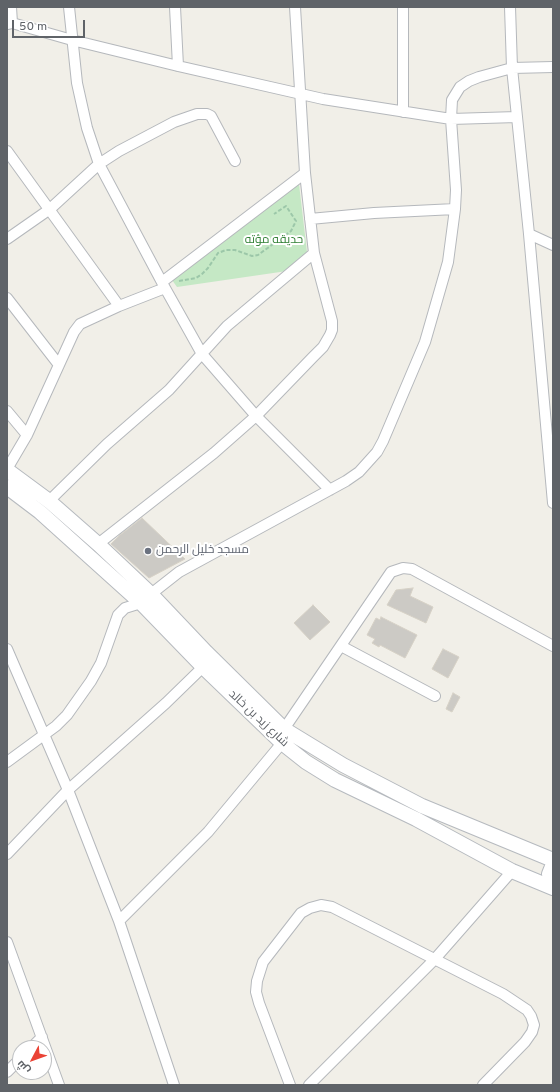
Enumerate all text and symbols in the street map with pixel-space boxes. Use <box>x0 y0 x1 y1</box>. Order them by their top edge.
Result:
scale bar <box>14 12 87 38</box>
text: 50 m <box>19 19 47 35</box>
park label: حديقه مؤته <box>245 234 303 248</box>
place label: مسجد خليل الرحمن <box>156 544 249 558</box>
marker: مسجد خليل الرحمن <box>143 546 153 556</box>
street label: شارع زيد بن خالد <box>225 687 291 751</box>
north arrow <box>12 1040 52 1080</box>
text: ش <box>14 1057 34 1077</box>

